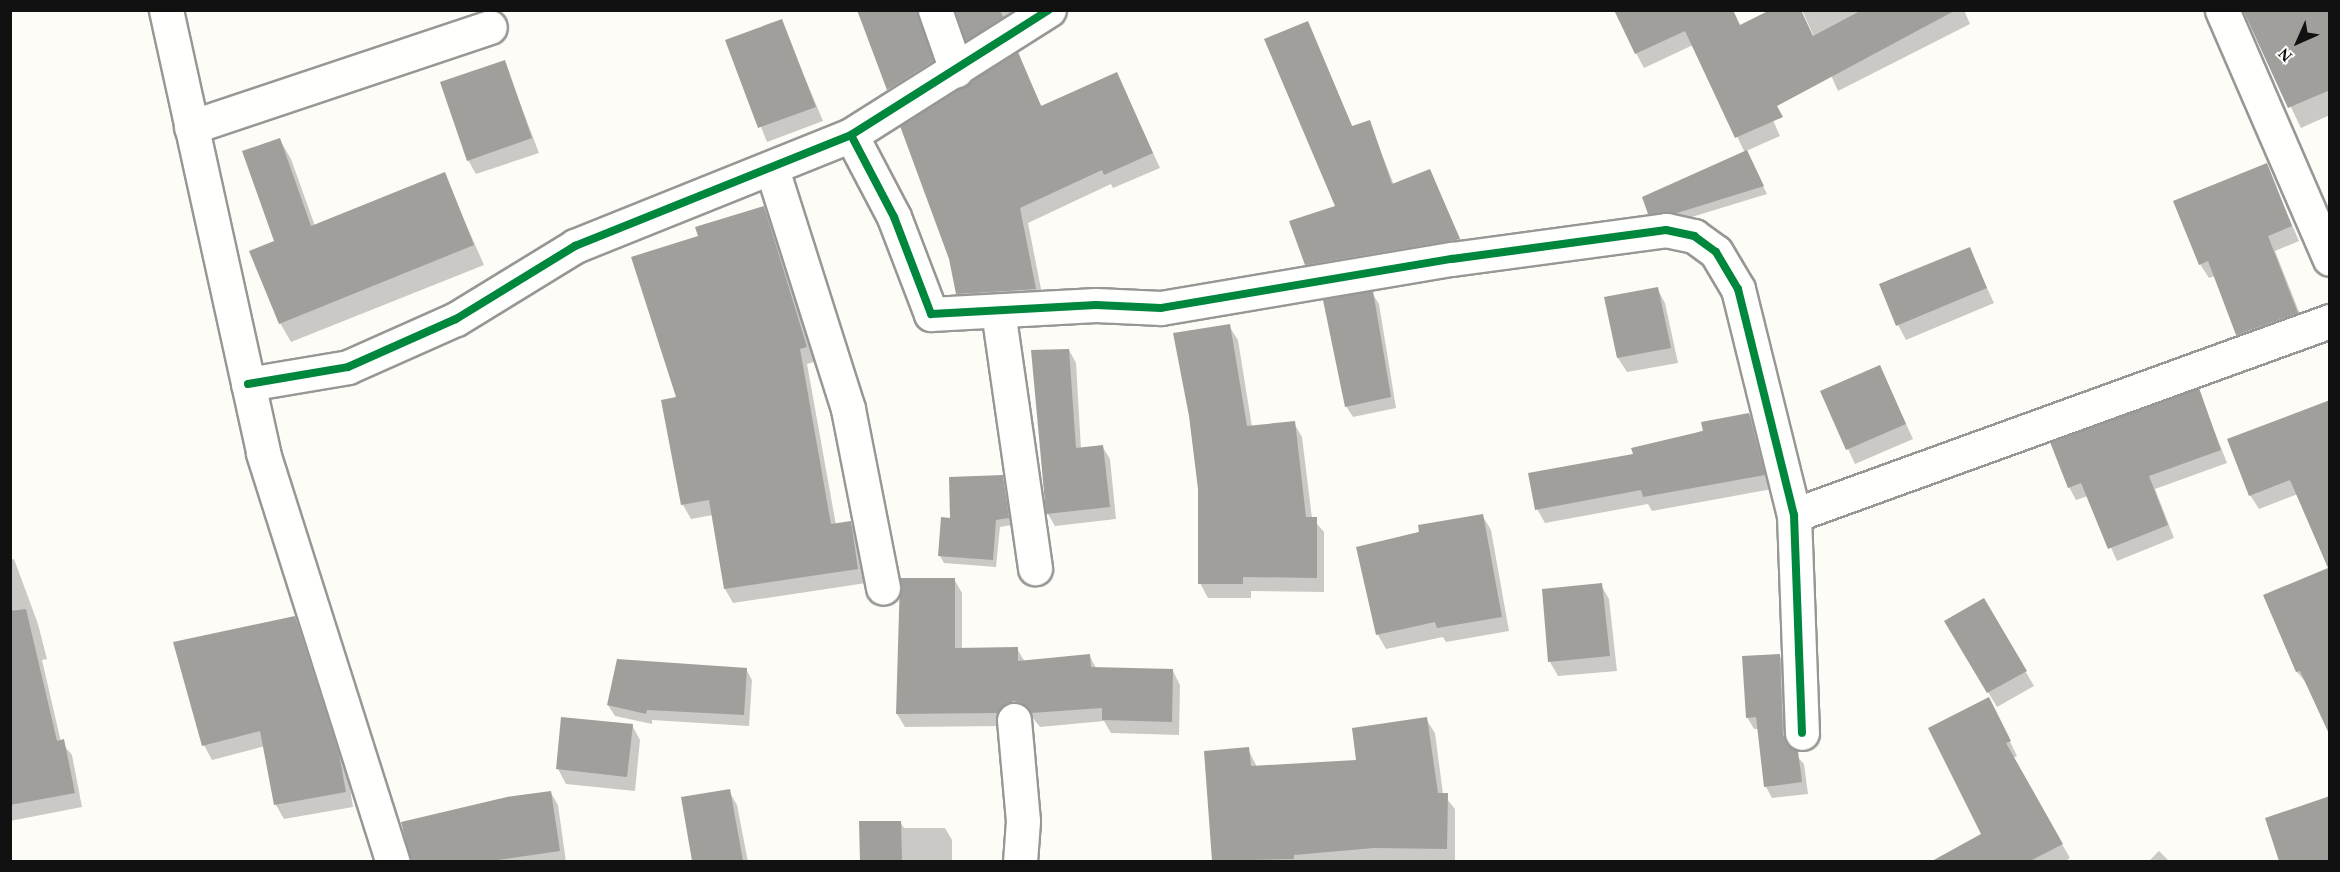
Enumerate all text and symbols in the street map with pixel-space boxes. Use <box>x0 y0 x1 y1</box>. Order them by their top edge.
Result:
north arrow <box>2268 12 2328 72</box>
text: N <box>2275 45 2295 65</box>

